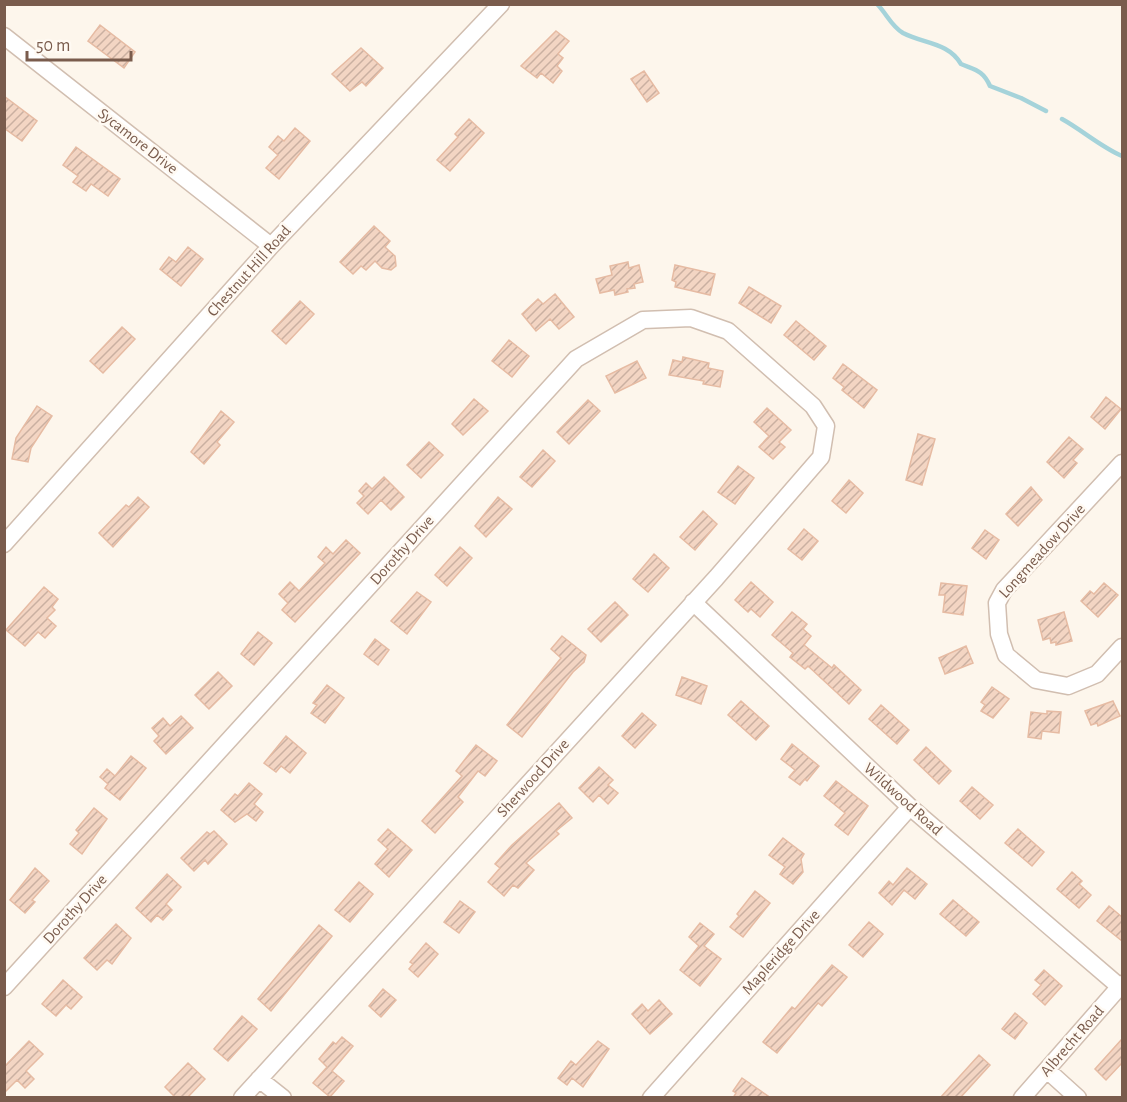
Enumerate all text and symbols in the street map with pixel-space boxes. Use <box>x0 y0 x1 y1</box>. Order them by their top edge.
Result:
scale bar <box>27 24 130 62</box>
text: 50 m <box>36 37 70 55</box>
street label: Sycamore Drive <box>95 105 181 178</box>
street label: Chestnut Hill Road <box>204 222 294 320</box>
street label: Longmeadow Drive <box>996 501 1088 601</box>
street label: Dorothy Drive <box>367 512 438 588</box>
street label: Sherwood Drive <box>494 736 572 820</box>
street label: Wildwood Road <box>861 760 945 838</box>
street label: Dorothy Drive <box>40 871 111 947</box>
street label: Mapleridge Drive <box>739 907 823 997</box>
street label: Albrecht Road <box>1037 1003 1107 1079</box>

